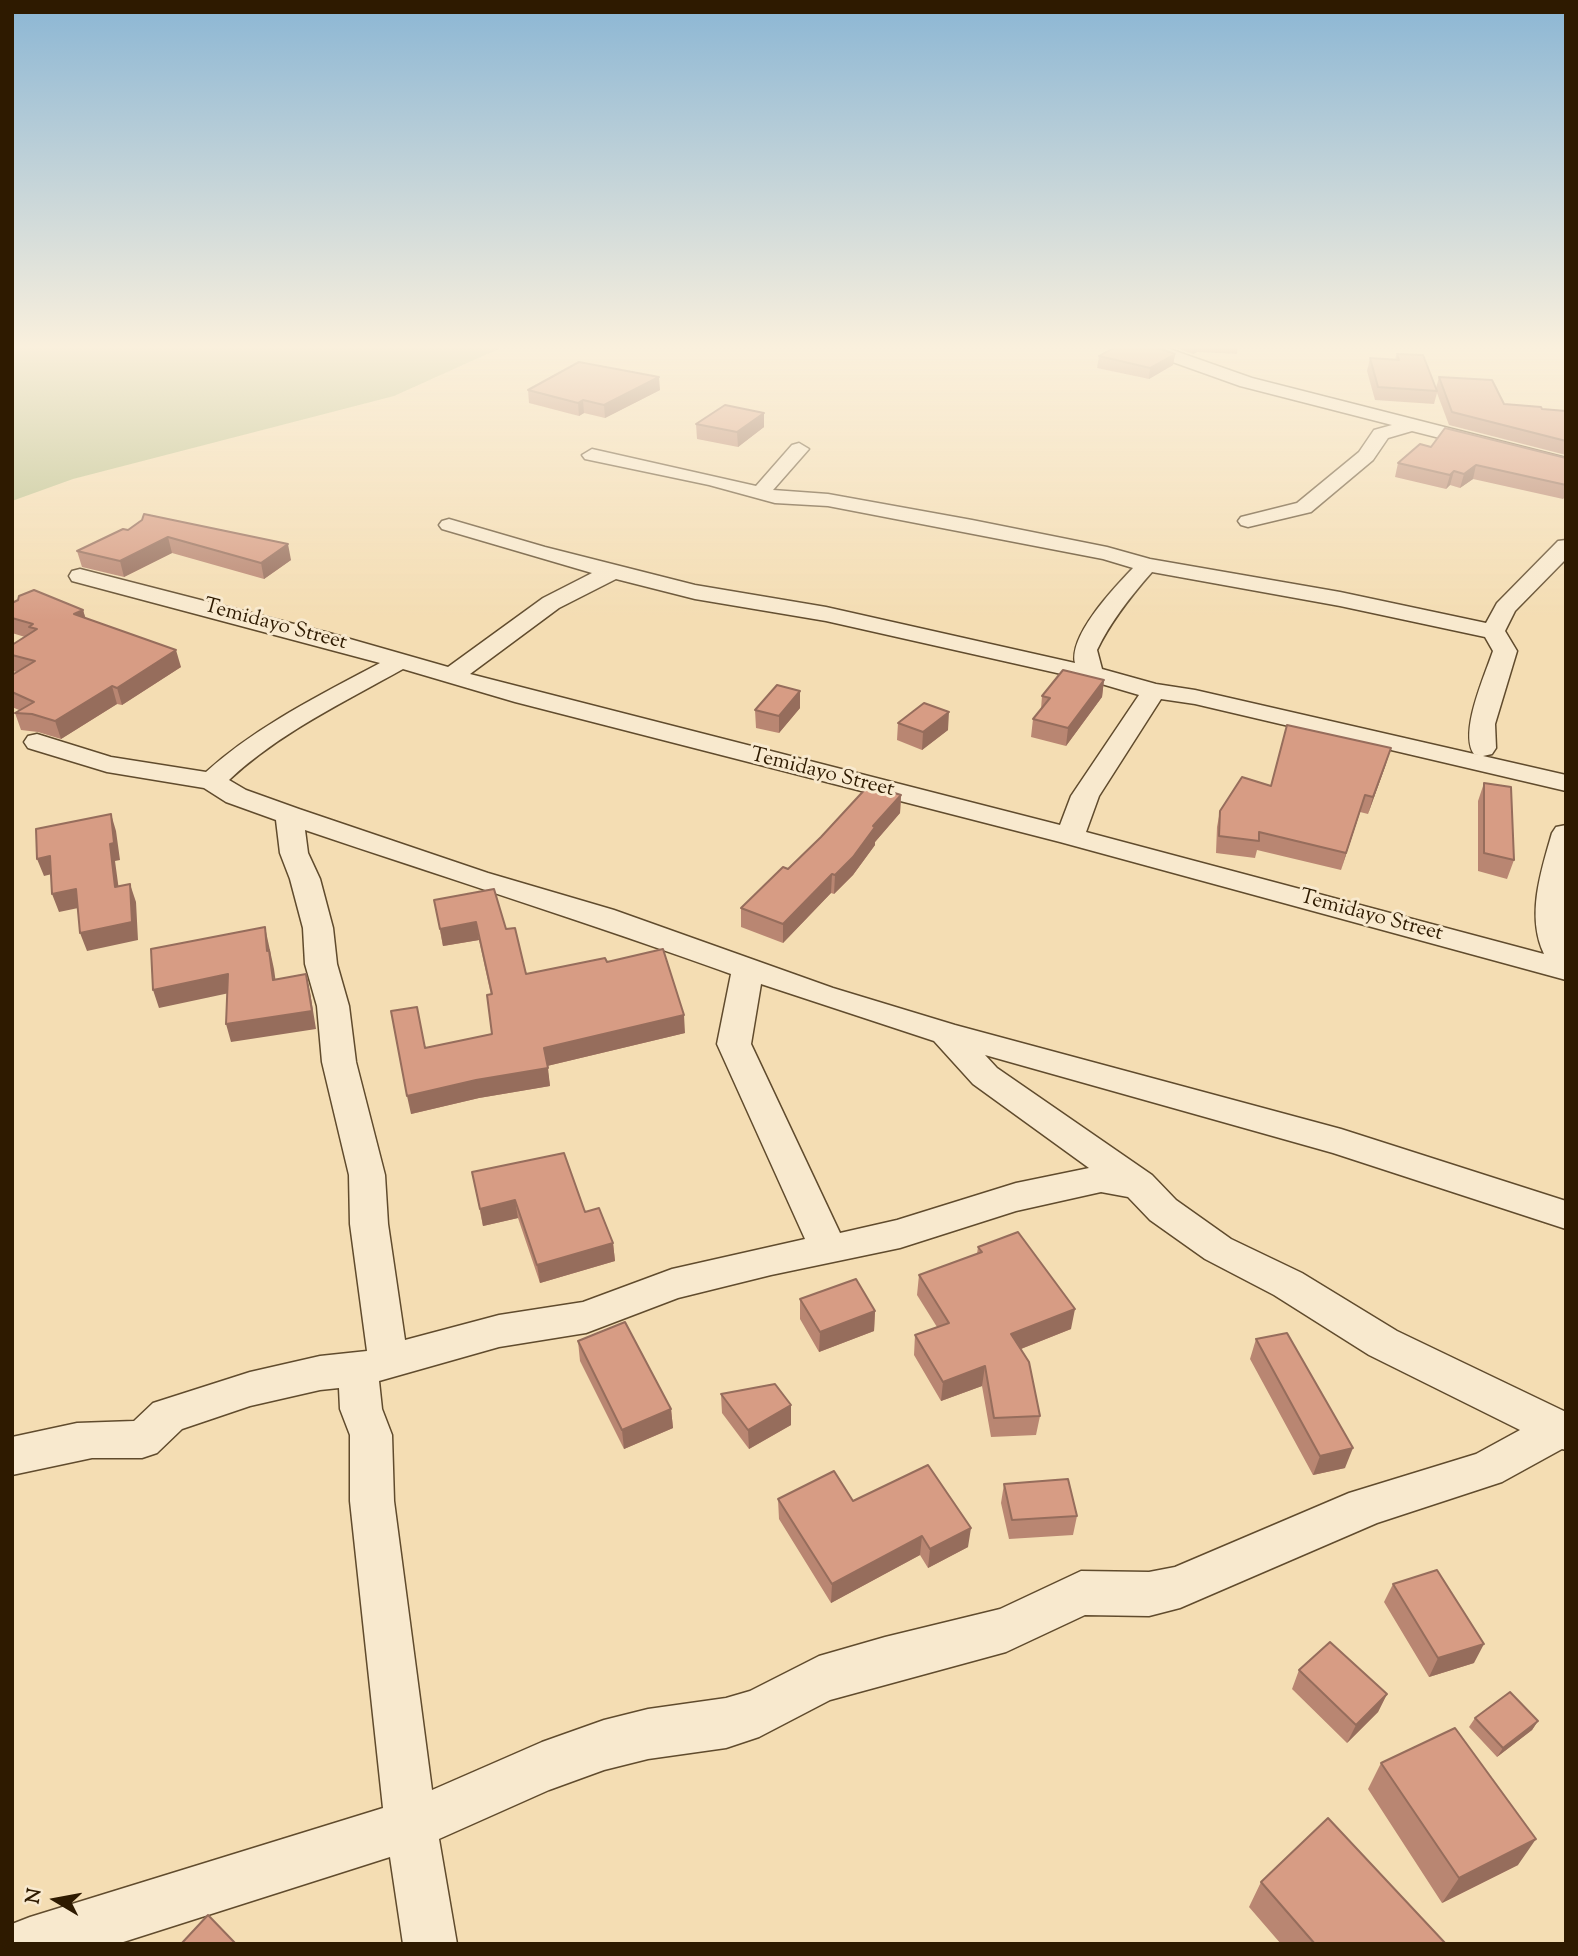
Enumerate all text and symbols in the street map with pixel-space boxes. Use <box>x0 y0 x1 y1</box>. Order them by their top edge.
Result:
street label: Temidayo Street <box>201 595 349 657</box>
street label: Temidayo Street <box>747 744 897 804</box>
street label: Temidayo Street <box>1297 886 1445 948</box>
north arrow <box>21 1865 91 1935</box>
text: N <box>20 1886 49 1906</box>

